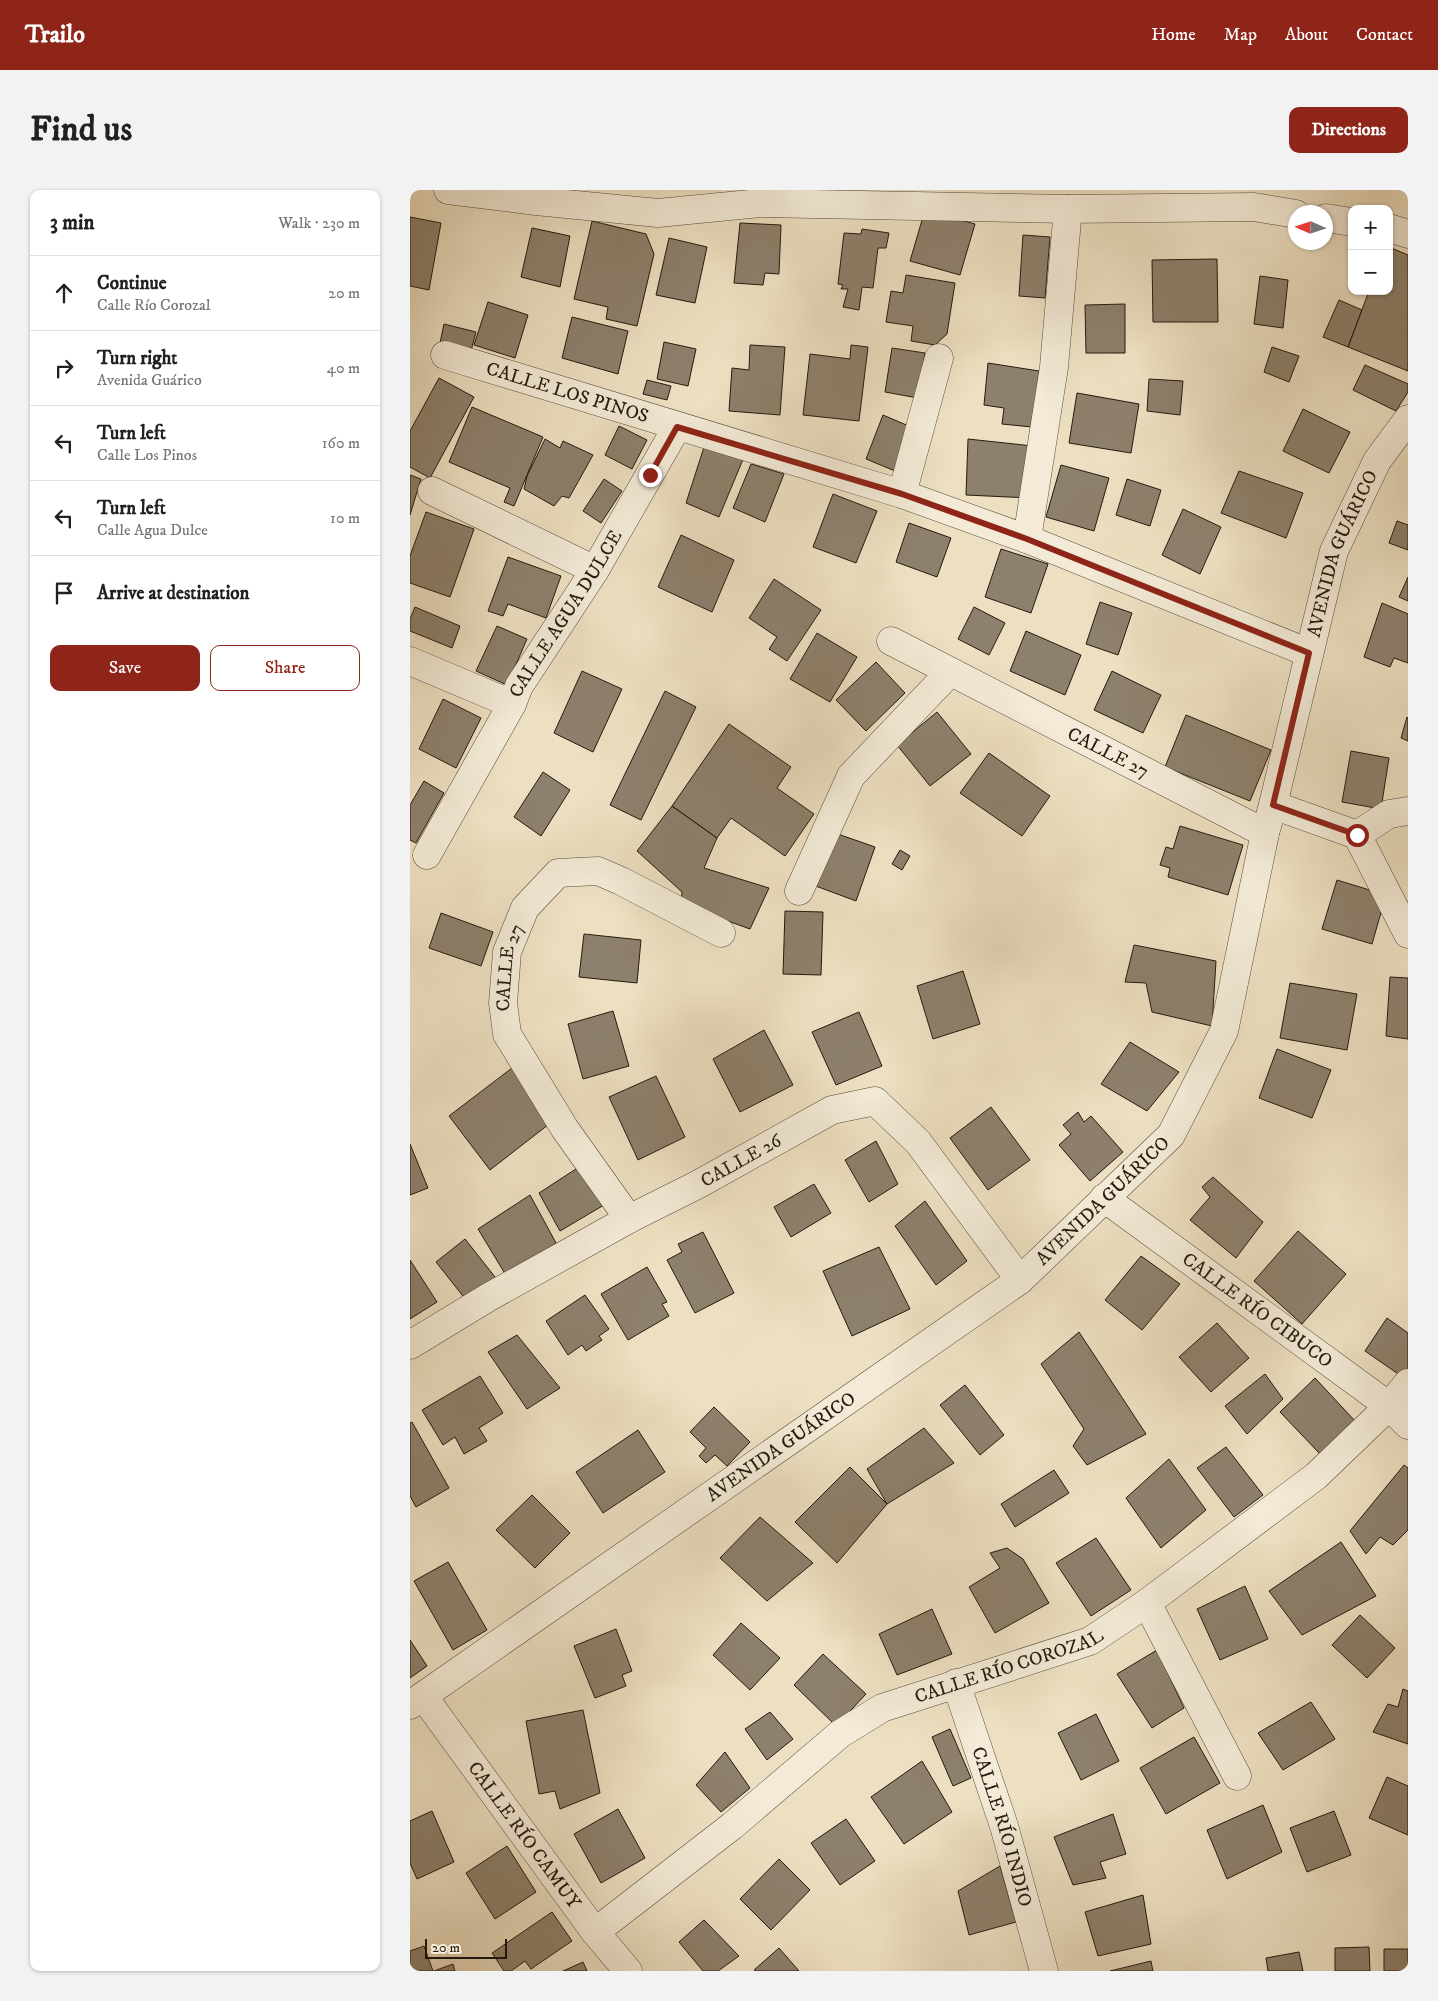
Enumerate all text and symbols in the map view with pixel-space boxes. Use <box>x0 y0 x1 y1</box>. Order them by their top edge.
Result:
text: Trailo <box>25 20 85 50</box>
text: Home <box>1151 24 1196 46</box>
text: Map <box>1224 24 1257 46</box>
text: About <box>1285 24 1328 46</box>
text: Contact <box>1356 24 1413 46</box>
button: Directions <box>1289 107 1408 153</box>
text: Find us <box>30 108 132 152</box>
north arrow <box>1288 205 1333 250</box>
map controls <box>1348 205 1393 295</box>
button: + <box>1348 205 1393 250</box>
text: 3 min <box>50 210 95 236</box>
text: Walk · 230 m <box>278 213 360 233</box>
button: − <box>1348 250 1393 295</box>
text: Continue <box>97 272 167 295</box>
icon: ahead <box>50 279 78 307</box>
text: 20 m <box>328 283 360 303</box>
text: Calle Río Corozal <box>97 295 211 315</box>
text: Turn right <box>97 347 177 370</box>
icon: right <box>50 354 78 382</box>
street label: CALLE LOS PINOS <box>483 357 651 428</box>
text: 40 m <box>327 358 360 378</box>
text: Avenida Guárico <box>97 370 202 390</box>
text: Turn left <box>97 422 166 445</box>
icon: left <box>50 429 78 457</box>
text: 160 m <box>322 433 360 453</box>
text: Calle Los Pinos <box>97 445 197 465</box>
route end <box>639 464 662 487</box>
street label: AVENIDA GUÁRICO <box>1302 466 1382 640</box>
text: Turn left <box>97 497 166 520</box>
icon: left <box>50 504 78 532</box>
text: 10 m <box>330 508 360 528</box>
text: Calle Agua Dulce <box>97 520 208 540</box>
street label: CALLE AGUA DULCE <box>504 526 627 700</box>
icon: arrive <box>50 579 78 607</box>
text: Arrive at destination <box>97 582 249 605</box>
button: Save <box>50 645 200 691</box>
button: Share <box>210 645 360 691</box>
street label: CALLE 27 <box>1063 722 1153 783</box>
route start <box>1346 824 1369 847</box>
street label: CALLE 27 <box>491 921 529 1013</box>
street label: CALLE 26 <box>696 1128 786 1192</box>
street label: AVENIDA GUÁRICO <box>1031 1131 1174 1270</box>
street label: CALLE RÍO CIBUCO <box>1178 1247 1337 1373</box>
street label: AVENIDA GUÁRICO <box>702 1387 860 1507</box>
street label: CALLE RÍO COROZAL <box>912 1624 1108 1708</box>
street label: CALLE RÍO INDIO <box>967 1744 1037 1909</box>
street label: CALLE RÍO CAMUY <box>463 1757 586 1914</box>
scale bar <box>425 1936 508 1959</box>
text: 20 m <box>432 1939 460 1957</box>

